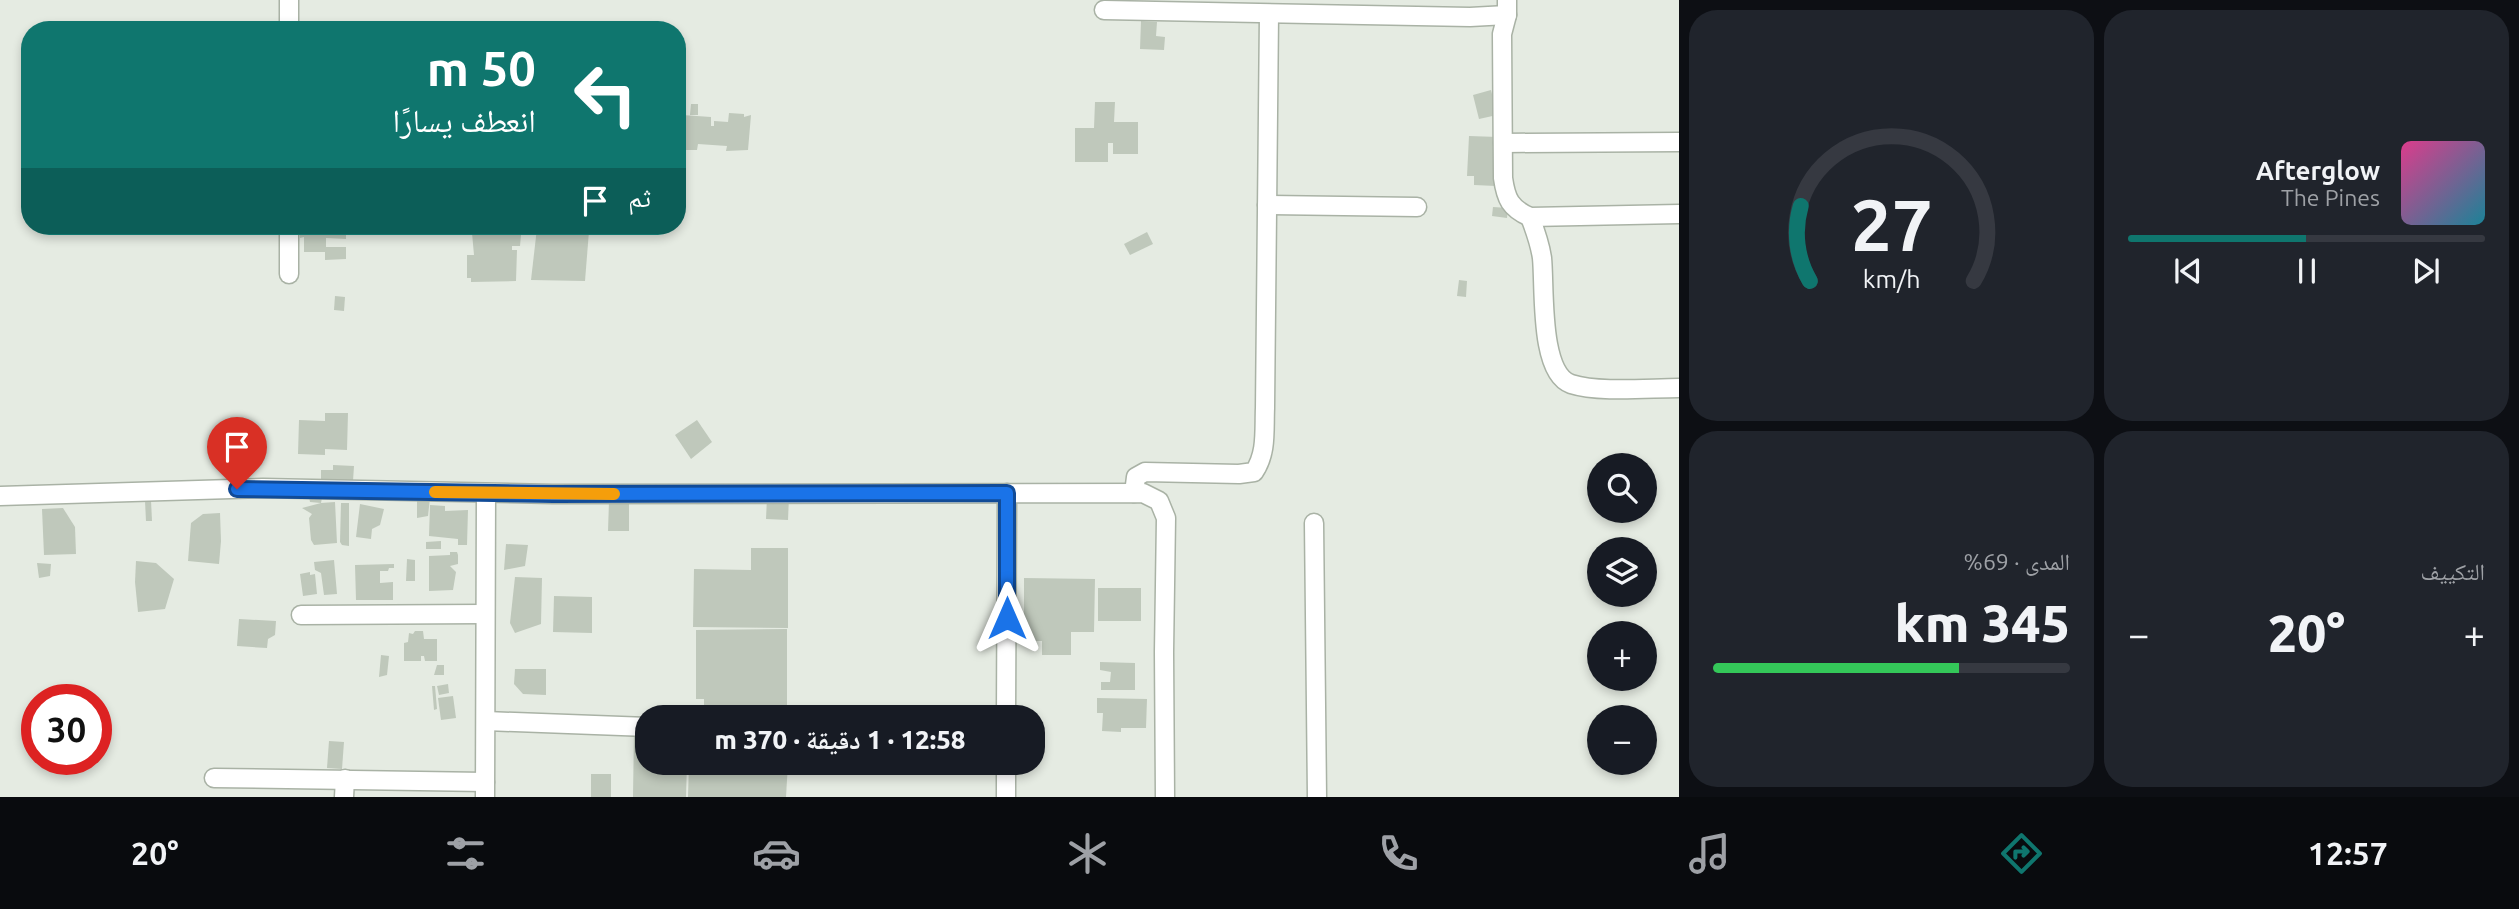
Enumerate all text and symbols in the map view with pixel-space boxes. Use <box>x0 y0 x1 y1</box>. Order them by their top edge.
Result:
text: 50 m <box>427 40 536 95</box>
icon: left <box>560 49 651 140</box>
text: انعطف يسارًا <box>392 102 536 138</box>
text: Afterglow <box>2256 156 2380 185</box>
icon: arrive <box>576 182 614 220</box>
text: ثم <box>628 183 651 212</box>
text: 27 <box>1850 184 1933 266</box>
text: The Pines <box>2281 185 2380 210</box>
icon: previous <box>2169 252 2207 290</box>
icon: pause <box>2288 252 2326 290</box>
icon: next <box>2407 252 2445 290</box>
text: km/h <box>1863 265 1920 293</box>
pin <box>207 417 267 489</box>
icon: arrive <box>218 428 256 466</box>
map controls <box>1587 453 1657 775</box>
button: search <box>1587 453 1657 523</box>
button: layers <box>1587 537 1657 607</box>
text: المدى · 69% <box>1964 549 2070 574</box>
text: التكييف <box>2420 559 2485 584</box>
position arrow <box>970 581 1044 655</box>
text: 345 km <box>1895 594 2070 652</box>
text: 20° <box>2268 604 2345 662</box>
text: − <box>2128 613 2149 655</box>
text: + <box>2464 613 2485 655</box>
button: + <box>1587 621 1657 691</box>
speed limit sign: 30 <box>21 684 112 775</box>
button: − <box>1587 705 1657 775</box>
text: 12:58 · 1 دقيقة · 370 m <box>714 725 966 754</box>
icon: filters <box>441 829 490 878</box>
icon: car <box>752 829 801 878</box>
icon: climate <box>1063 829 1112 878</box>
icon: phone <box>1374 829 1423 878</box>
icon: music <box>1685 829 1734 878</box>
icon: directions <box>1997 829 2046 878</box>
text: 20° <box>131 835 179 871</box>
text: 12:57 <box>2308 835 2388 871</box>

